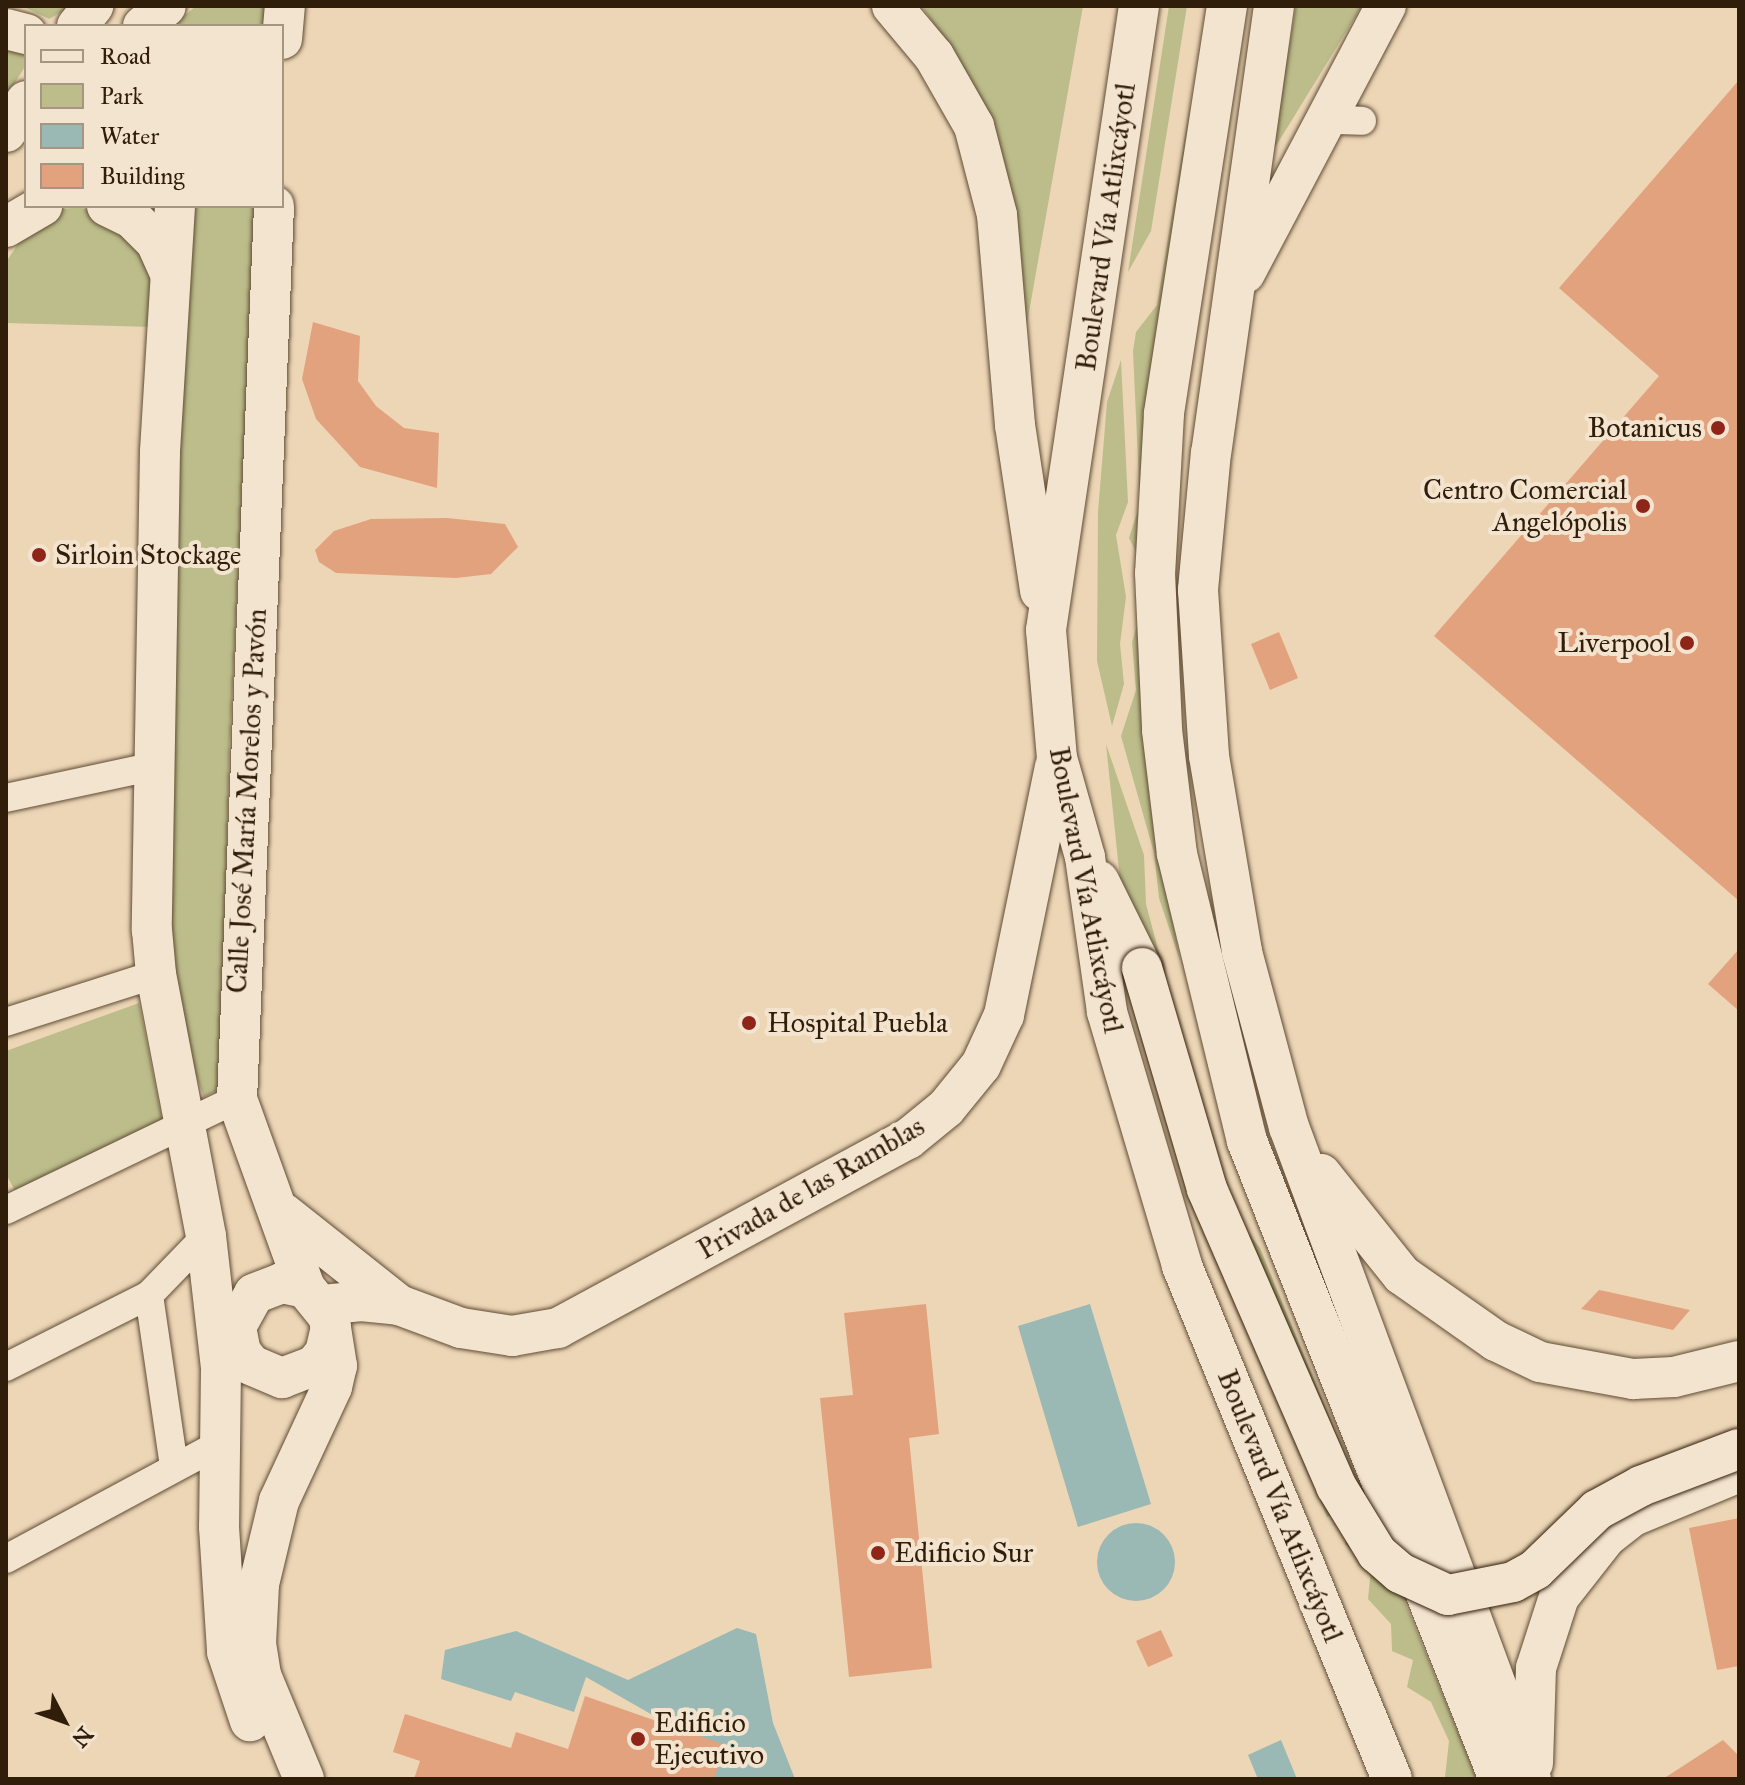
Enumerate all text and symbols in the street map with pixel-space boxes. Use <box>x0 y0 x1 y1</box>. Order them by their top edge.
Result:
legend <box>24 24 284 208</box>
text: Road <box>100 41 151 71</box>
text: Park <box>100 81 143 111</box>
street label: Boulevard Vía Atlixcáyotl <box>1069 81 1143 373</box>
text: Water <box>100 121 159 151</box>
text: Building <box>100 161 185 191</box>
place label: Botanicus <box>1588 411 1702 445</box>
marker: Botanicus <box>1709 419 1727 437</box>
place label: Centro Comercial Angelópolis <box>1423 473 1627 539</box>
marker: Centro Comercial Angelópolis <box>1634 497 1652 515</box>
place label: Sirloin Stockage <box>55 538 242 572</box>
marker: Sirloin Stockage <box>30 546 48 564</box>
street label: Calle José María Morelos y Pavón <box>220 608 274 994</box>
place label: Liverpool <box>1558 626 1671 660</box>
marker: Liverpool <box>1678 634 1696 652</box>
street label: Boulevard Vía Atlixcáyotl <box>1042 744 1130 1036</box>
place label: Hospital Puebla <box>767 1006 948 1040</box>
marker: Hospital Puebla <box>738 1012 760 1034</box>
street label: Privada de las Ramblas <box>692 1109 930 1267</box>
street label: Boulevard Vía Atlixcáyotl <box>1210 1365 1350 1647</box>
place label: Edificio Sur <box>894 1536 1033 1570</box>
marker: Edificio Sur <box>869 1544 887 1562</box>
north arrow <box>24 1681 104 1761</box>
place label: Edificio Ejecutivo <box>654 1706 764 1772</box>
text: N <box>66 1721 99 1753</box>
marker: Edificio Ejecutivo <box>629 1730 647 1748</box>

